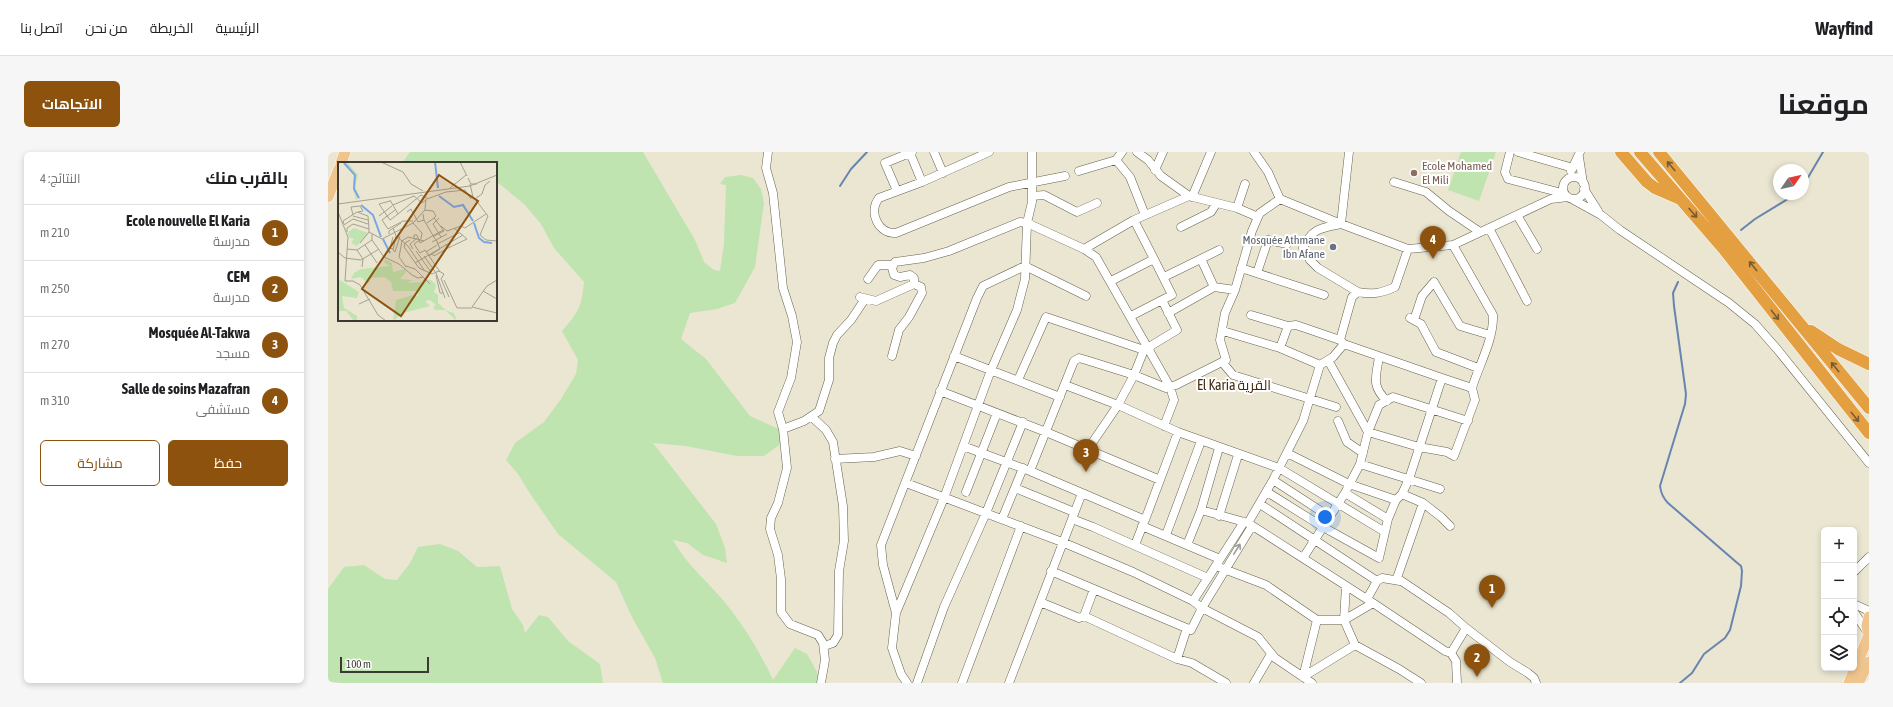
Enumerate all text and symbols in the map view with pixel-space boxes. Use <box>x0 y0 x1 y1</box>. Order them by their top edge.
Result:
text: Wayfind <box>1815 17 1873 39</box>
text: اتصل بنا <box>20 20 63 36</box>
text: من نحن <box>85 20 128 36</box>
text: الخريطة <box>150 20 194 36</box>
text: الرئيسية <box>216 20 259 36</box>
button: الاتجاهات <box>24 81 120 127</box>
text: موقعنا <box>1778 88 1869 120</box>
place label: Ecole Mohamed El Mili <box>1422 159 1492 187</box>
one-way arrow <box>1667 161 1676 171</box>
inset map <box>338 162 497 321</box>
north arrow <box>1773 164 1809 200</box>
text: بالقرب منك <box>205 168 288 188</box>
marker: Ecole Mohamed El Mili <box>1409 168 1419 178</box>
text: النتائج: 4 <box>40 171 80 186</box>
one-way arrow <box>1689 208 1698 219</box>
text: Ecole nouvelle El Karia <box>126 212 250 229</box>
text: 210 m <box>40 225 70 240</box>
text: 1 <box>272 225 278 240</box>
pin: 4 <box>1420 226 1446 259</box>
place label: Mosquée Athmane Ibn Afane <box>1242 233 1325 261</box>
text: مدرسة <box>213 234 250 249</box>
marker: Mosquée Athmane Ibn Afane <box>1328 242 1338 252</box>
one-way arrow <box>1749 261 1758 272</box>
text: CEM <box>227 268 250 285</box>
text: 250 m <box>40 281 70 296</box>
text: 2 <box>272 281 278 296</box>
text: مدرسة <box>213 290 250 305</box>
one-way arrow <box>1770 309 1779 320</box>
text: Mosquée Al-Takwa <box>148 324 250 341</box>
text: 270 m <box>40 337 70 352</box>
text: 3 <box>272 337 278 352</box>
text: مسجد <box>216 346 250 361</box>
one-way arrow <box>1831 362 1840 373</box>
district label: El Karia القرية <box>1197 377 1271 393</box>
text: Salle de soins Mazafran <box>122 380 250 397</box>
text: 310 m <box>40 393 70 408</box>
text: 4 <box>272 393 278 408</box>
text: مستشفى <box>196 402 250 417</box>
one-way arrow <box>1851 411 1860 422</box>
pin: 3 <box>1073 439 1099 472</box>
button: مشاركة <box>40 440 160 486</box>
button: حفظ <box>168 440 288 486</box>
your location <box>1315 507 1335 527</box>
map controls <box>1821 527 1857 671</box>
button: + <box>1821 527 1857 563</box>
one-way arrow <box>1234 543 1242 555</box>
button: − <box>1821 563 1857 599</box>
pin: 1 <box>1479 575 1505 608</box>
button: locate <box>1821 599 1857 635</box>
button: layers <box>1821 635 1857 671</box>
pin: 2 <box>1464 644 1490 677</box>
scale bar <box>340 655 429 674</box>
text: 100 m <box>346 658 371 670</box>

